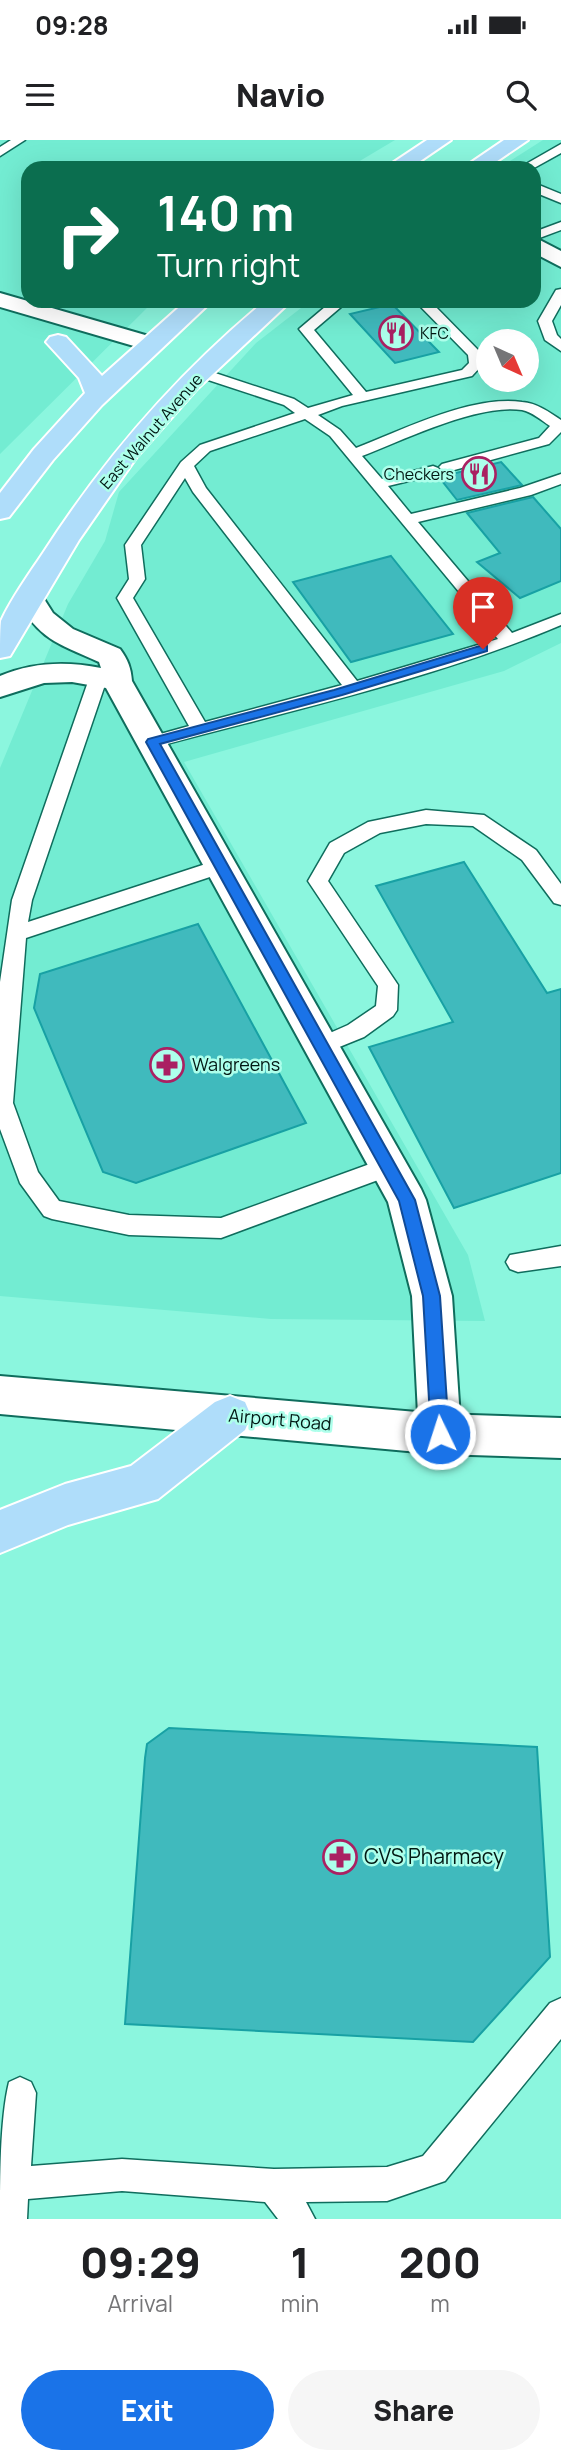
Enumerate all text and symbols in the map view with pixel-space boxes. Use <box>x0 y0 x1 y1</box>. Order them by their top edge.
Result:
text: 09:28 <box>35 7 109 43</box>
text: Navio <box>236 73 325 117</box>
icon: menu <box>21 76 59 114</box>
icon: search <box>502 76 540 114</box>
text: 140 m <box>157 179 294 246</box>
icon: right <box>42 189 133 280</box>
text: Turn right <box>157 243 300 287</box>
restaurant icon: KFC <box>377 314 415 352</box>
place label: KFC <box>420 322 449 344</box>
north arrow <box>476 329 539 392</box>
map controls <box>476 329 539 392</box>
street label: East Walnut Avenue <box>95 369 207 493</box>
restaurant icon: Checkers <box>460 455 498 493</box>
place label: Checkers <box>384 463 454 485</box>
pin <box>453 577 513 649</box>
icon: arrive <box>464 588 502 626</box>
pharmacy icon: Walgreens <box>148 1046 186 1084</box>
place label: Walgreens <box>192 1052 280 1076</box>
position arrow <box>403 1397 477 1471</box>
street label: Airport Road <box>228 1403 333 1435</box>
pharmacy icon: CVS Pharmacy <box>321 1838 359 1876</box>
place label: CVS Pharmacy <box>364 1842 504 1870</box>
text: 09:29 <box>80 2233 201 2291</box>
text: 1 <box>290 2233 309 2291</box>
text: 200 <box>399 2233 481 2291</box>
text: Arrival <box>108 2287 173 2319</box>
text: min <box>281 2287 319 2319</box>
text: m <box>430 2287 450 2319</box>
button: Exit <box>21 2370 274 2450</box>
button: Share <box>288 2370 540 2450</box>

